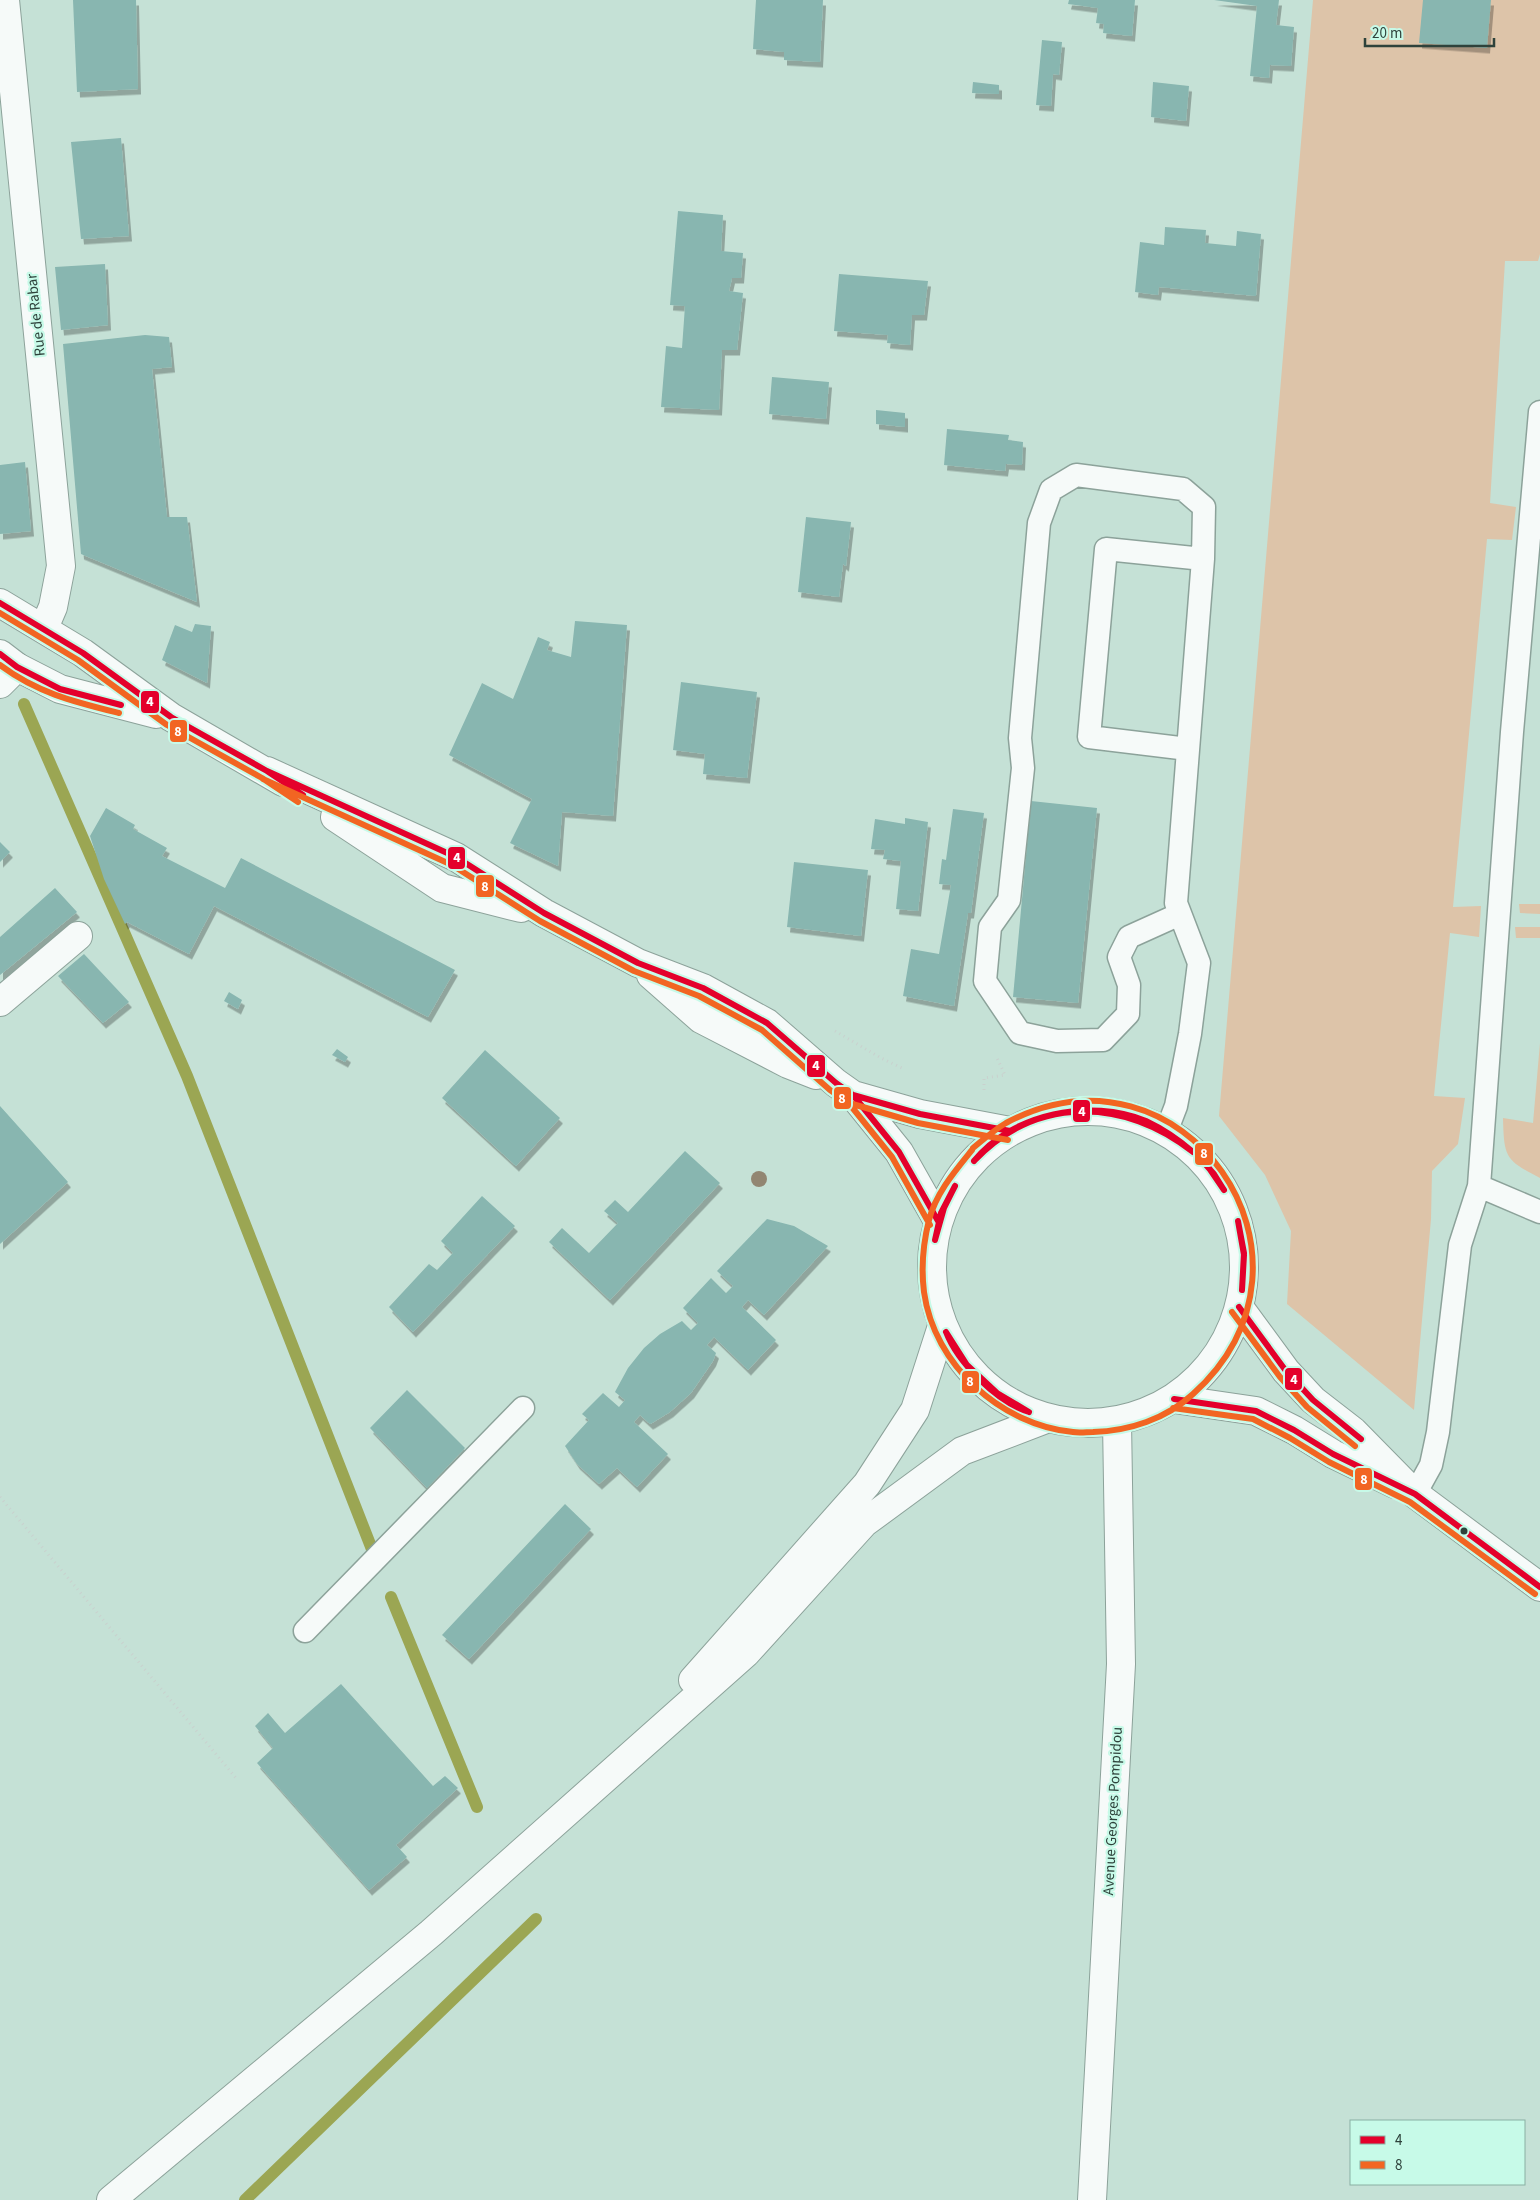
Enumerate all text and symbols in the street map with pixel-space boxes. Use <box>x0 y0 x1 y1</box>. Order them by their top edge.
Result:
scale bar <box>1365 15 1494 47</box>
text: 20 m <box>1372 23 1402 44</box>
street label: Rue de Rabar <box>21 272 51 357</box>
line badge: 4 <box>140 690 160 714</box>
text: 4 <box>146 692 154 712</box>
line badge: 8 <box>169 719 188 743</box>
text: 8 <box>174 722 182 742</box>
line badge: 4 <box>447 846 466 870</box>
text: 4 <box>453 848 461 868</box>
line badge: 8 <box>475 874 495 898</box>
text: 8 <box>481 877 489 897</box>
line badge: 4 <box>806 1054 826 1078</box>
text: 4 <box>812 1056 820 1076</box>
line badge: 8 <box>833 1086 852 1110</box>
text: 8 <box>838 1089 846 1109</box>
line badge: 4 <box>1072 1099 1091 1123</box>
text: 4 <box>1078 1102 1086 1122</box>
line badge: 8 <box>1194 1142 1214 1166</box>
text: 8 <box>1200 1144 1208 1164</box>
line badge: 4 <box>1284 1367 1303 1391</box>
line badge: 8 <box>961 1370 980 1394</box>
text: 4 <box>1290 1370 1298 1390</box>
text: 8 <box>966 1372 974 1392</box>
line badge: 8 <box>1354 1467 1373 1491</box>
text: 8 <box>1360 1470 1368 1490</box>
unlabelled marker <box>1459 1526 1469 1536</box>
street label: Avenue Georges Pompidou <box>1098 1726 1128 1896</box>
legend <box>1350 2120 1525 2185</box>
text: 4 <box>1395 2130 1403 2151</box>
text: 8 <box>1395 2155 1402 2176</box>

